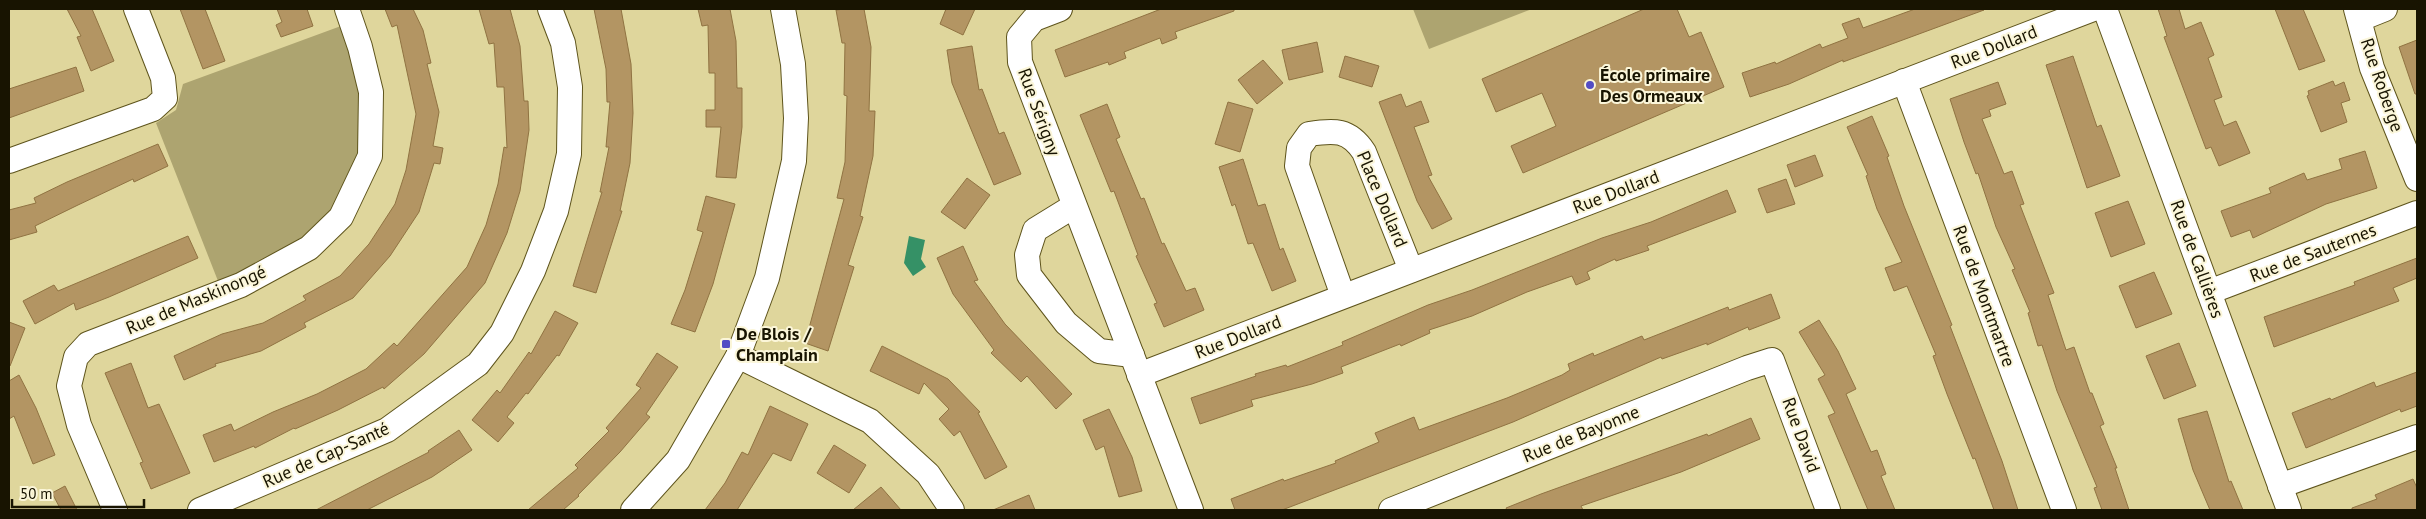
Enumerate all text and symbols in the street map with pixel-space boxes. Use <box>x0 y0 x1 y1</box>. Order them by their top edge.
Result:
street label: Rue Dollard <box>1947 20 2040 74</box>
street label: Rue Roberge <box>2356 35 2409 135</box>
place label: École primaire Des Ormeaux <box>1600 63 1710 107</box>
street label: Rue Sérigny <box>1013 65 1066 159</box>
marker: École primaire Des Ormeaux <box>1584 79 1596 91</box>
street label: Place Dollard <box>1352 147 1413 251</box>
street label: Rue Dollard <box>1569 165 1662 219</box>
street label: Rue de Callières <box>2165 197 2229 321</box>
street label: Rue de Sauternes <box>2246 218 2379 287</box>
street label: Rue de Montmartre <box>1948 222 2021 370</box>
street label: Rue de Maskinongé <box>122 260 269 339</box>
street label: Rue Dollard <box>1191 310 1284 364</box>
place label: De Blois / Champlain <box>736 322 818 366</box>
marker: De Blois / Champlain <box>720 338 732 350</box>
street label: Rue David <box>1777 394 1826 475</box>
street label: Rue de Bayonne <box>1519 400 1643 467</box>
street label: Rue de Cap-Santé <box>259 416 393 493</box>
scale bar <box>12 476 145 508</box>
text: 50 m <box>20 484 53 503</box>

